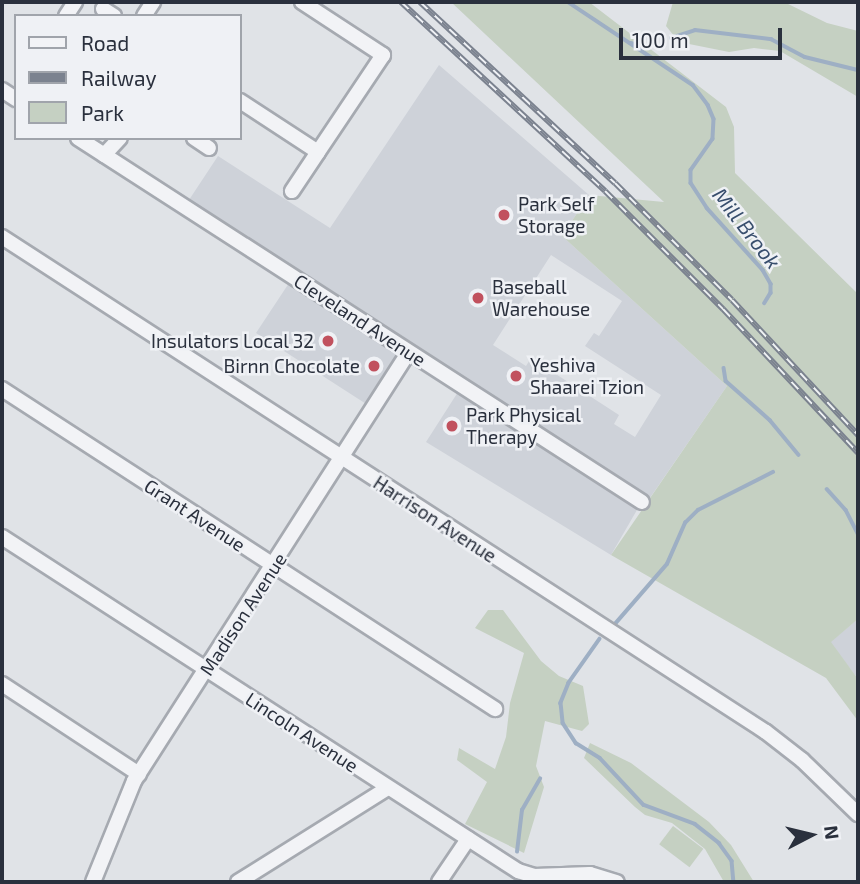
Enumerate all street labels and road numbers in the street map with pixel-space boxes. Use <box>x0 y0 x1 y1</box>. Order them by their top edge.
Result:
street label: Cleveland Avenue <box>290 269 430 371</box>
street label: Harrison Avenue <box>369 471 501 567</box>
street label: Grant Avenue <box>140 474 250 556</box>
street label: Madison Avenue <box>195 548 291 680</box>
street label: Lincoln Avenue <box>241 687 363 777</box>

